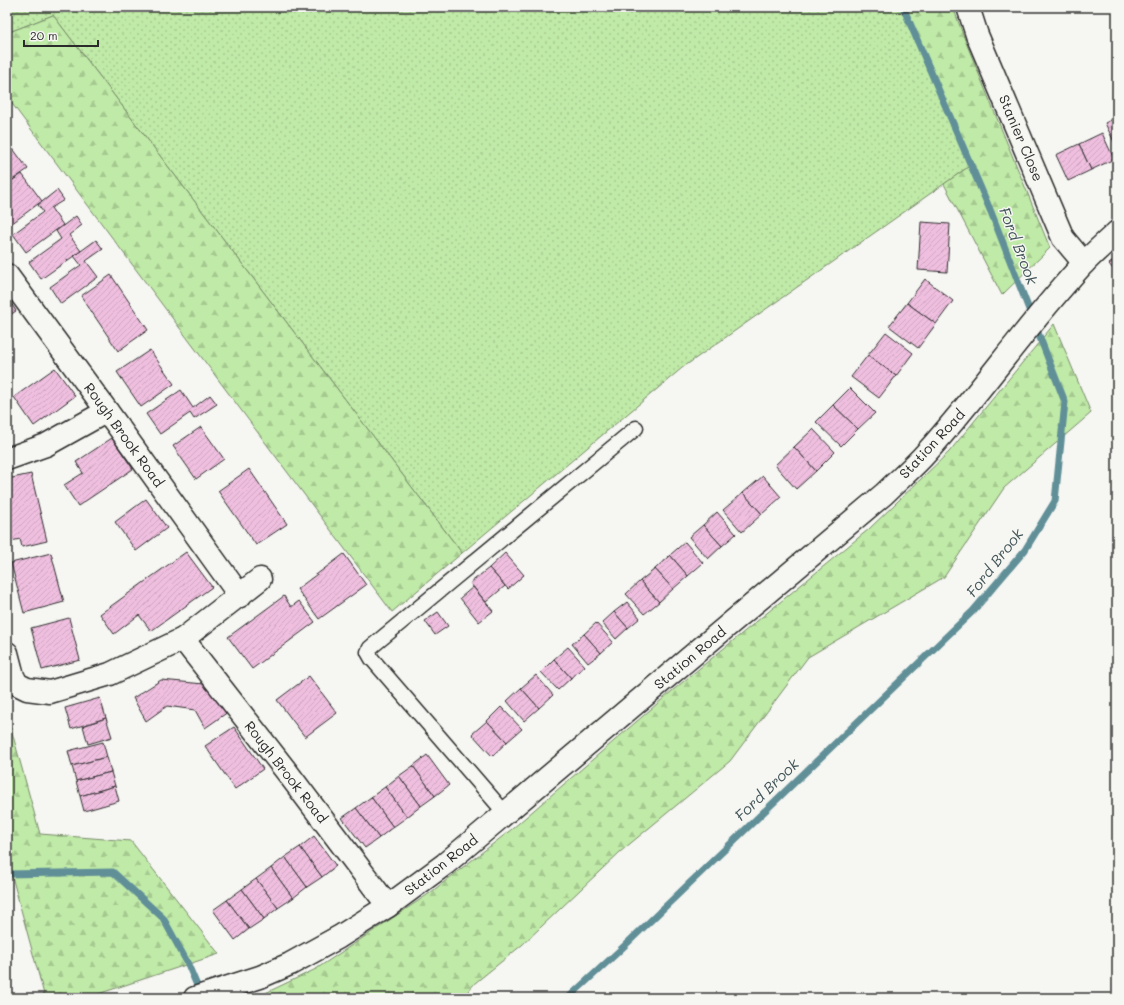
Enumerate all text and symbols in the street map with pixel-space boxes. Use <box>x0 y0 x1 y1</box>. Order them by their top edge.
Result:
scale bar <box>24 22 98 48</box>
text: 20 m <box>30 27 58 43</box>
street label: Stanier Close <box>995 92 1048 184</box>
water label: Ford Brook <box>995 204 1043 288</box>
street label: Rough Brook Road <box>80 379 169 491</box>
street label: Station Road <box>894 405 969 483</box>
water label: Ford Brook <box>961 523 1028 601</box>
street label: Station Road <box>650 622 730 693</box>
street label: Rough Brook Road <box>241 717 332 827</box>
water label: Ford Brook <box>730 753 803 825</box>
street label: Station Road <box>400 830 482 899</box>

